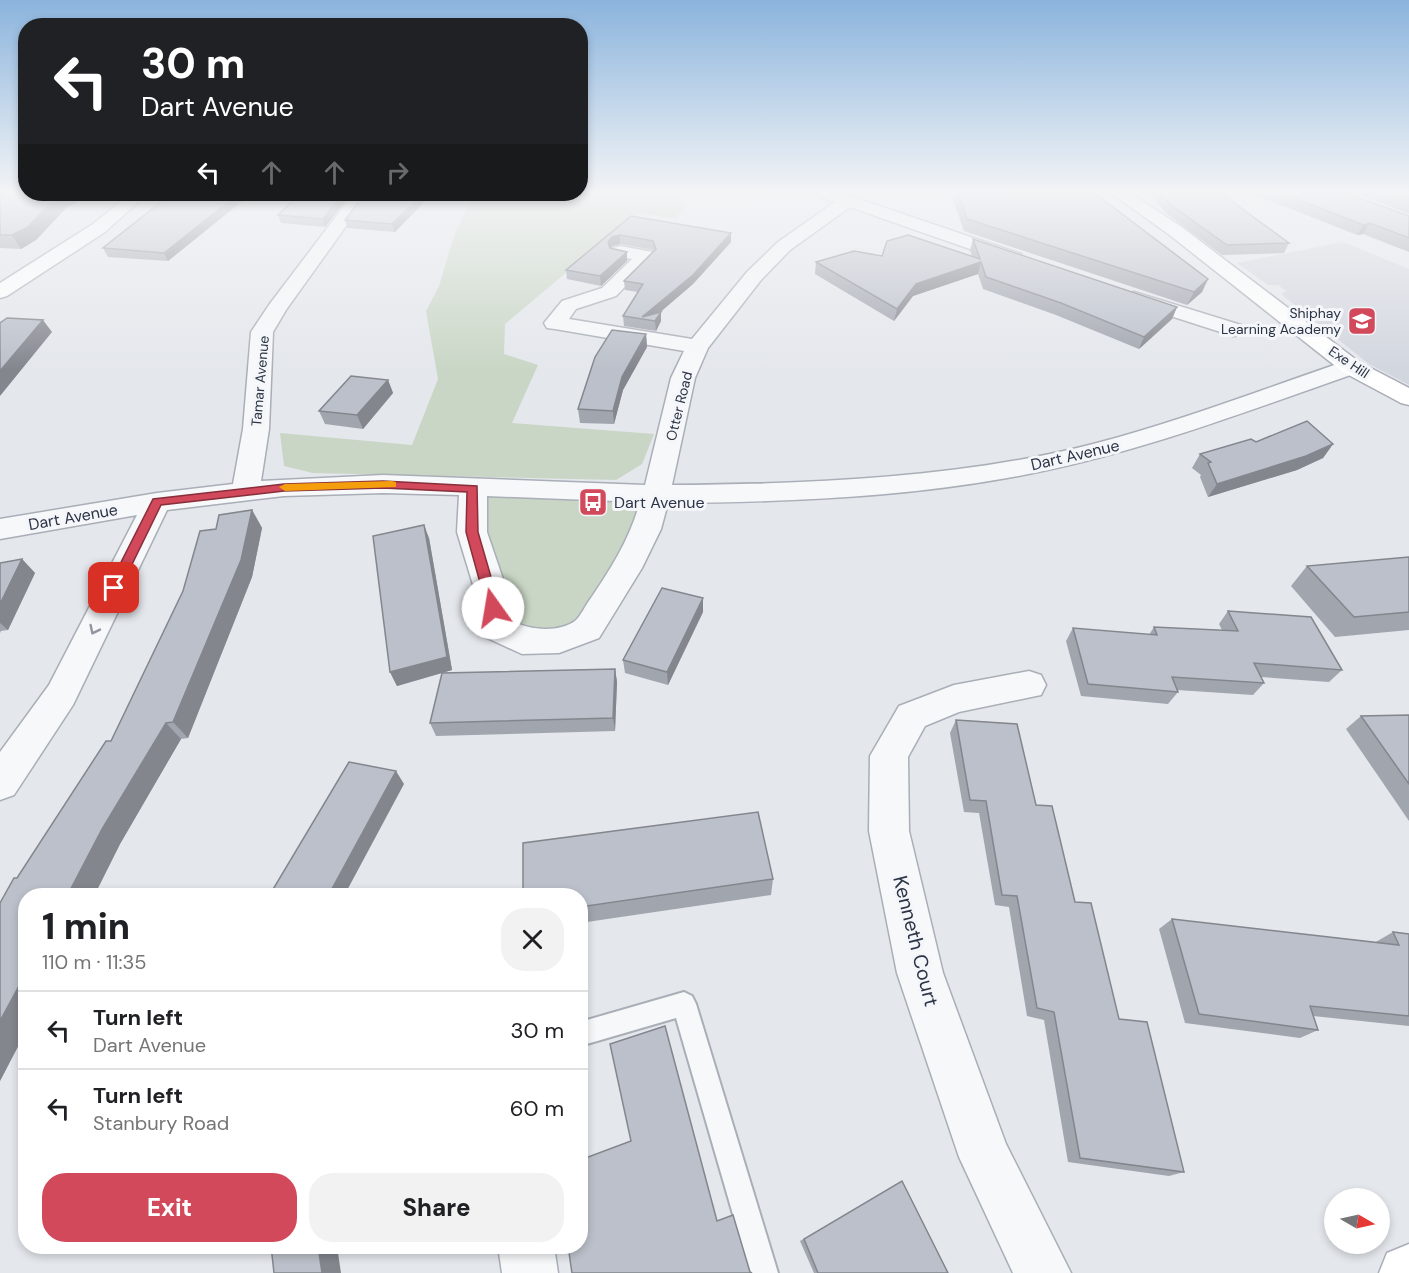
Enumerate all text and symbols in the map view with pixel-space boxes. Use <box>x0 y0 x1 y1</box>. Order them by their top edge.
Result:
text: 30 m <box>141 36 245 91</box>
icon: left <box>42 42 120 120</box>
text: Dart Avenue <box>141 89 294 124</box>
icon: left <box>192 156 225 189</box>
icon: ahead <box>255 156 288 189</box>
icon: ahead <box>318 156 351 189</box>
icon: right <box>381 156 414 189</box>
place label: Shiphay Learning Academy <box>1221 304 1341 338</box>
school or university icon: Shiphay Learning Academy <box>1346 305 1378 337</box>
street label: Tamar Avenue <box>247 335 273 427</box>
street label: Exe Hill <box>1325 342 1373 382</box>
street label: Otter Road <box>662 369 696 443</box>
street label: Dart Avenue <box>1029 435 1121 475</box>
bus stop icon: Dart Avenue <box>577 486 609 518</box>
place label: Dart Avenue <box>614 492 705 513</box>
street label: Dart Avenue <box>27 499 119 535</box>
pin <box>88 562 139 613</box>
icon: arrive <box>97 571 130 604</box>
position arrow <box>461 576 525 640</box>
one-way arrow <box>89 623 101 634</box>
street label: Kenneth Court <box>887 873 945 1009</box>
text: 1 min <box>42 903 130 950</box>
button: close <box>501 908 564 971</box>
text: 110 m · 11:35 <box>42 949 146 975</box>
text: Turn left <box>93 1003 183 1032</box>
icon: left <box>42 1014 75 1047</box>
text: 30 m <box>510 1016 564 1045</box>
text: Dart Avenue <box>93 1032 206 1058</box>
text: Turn left <box>93 1081 183 1110</box>
icon: left <box>42 1092 75 1125</box>
text: 60 m <box>510 1094 564 1123</box>
text: Stanbury Road <box>93 1110 229 1136</box>
button: Exit <box>42 1173 297 1242</box>
button: Share <box>309 1173 564 1242</box>
north arrow <box>1324 1188 1390 1254</box>
map controls <box>1324 1188 1390 1254</box>

